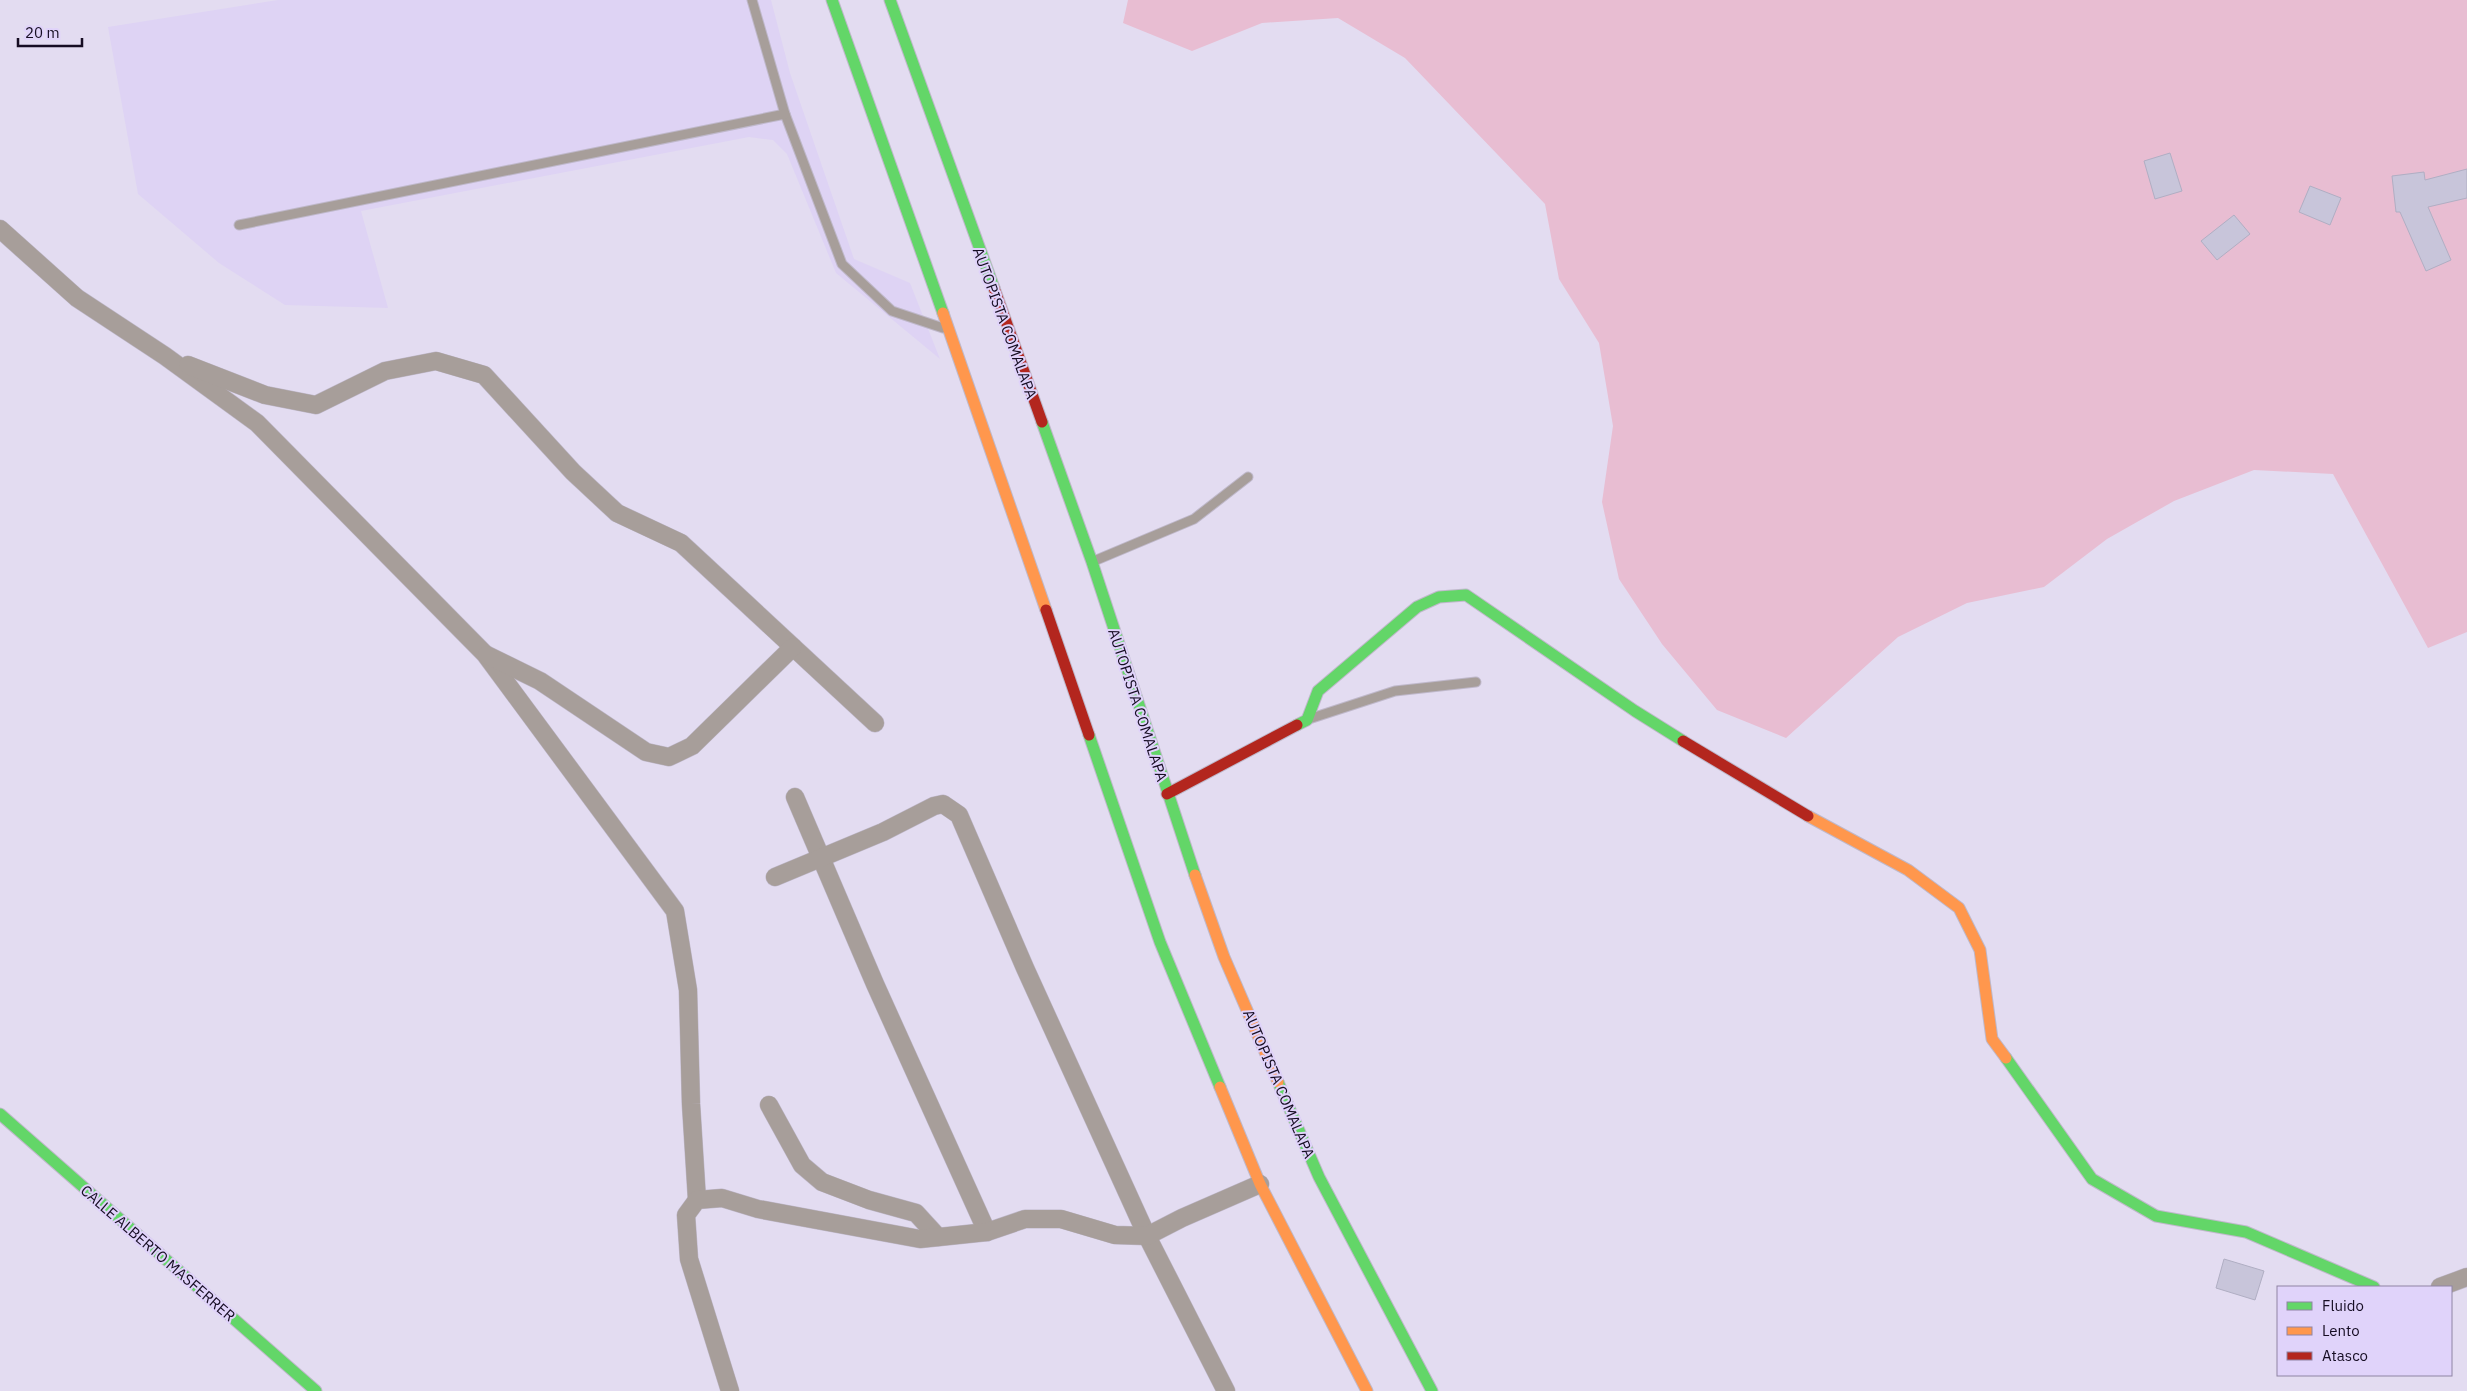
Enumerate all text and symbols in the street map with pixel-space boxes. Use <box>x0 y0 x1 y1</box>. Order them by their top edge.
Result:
scale bar <box>18 15 81 47</box>
text: 20 m <box>25 23 60 42</box>
street label: AUTOPISTA COMALAPA <box>969 245 1041 402</box>
street label: AUTOPISTA COMALAPA <box>1104 626 1172 784</box>
street label: AUTOPISTA COMALAPA <box>1239 1007 1319 1162</box>
street label: CALLE ALBERTO MASFERRER <box>77 1181 239 1325</box>
legend <box>2277 1286 2452 1376</box>
text: Fluido <box>2322 1296 2364 1315</box>
text: Lento <box>2322 1321 2360 1340</box>
text: Atasco <box>2322 1346 2368 1365</box>

